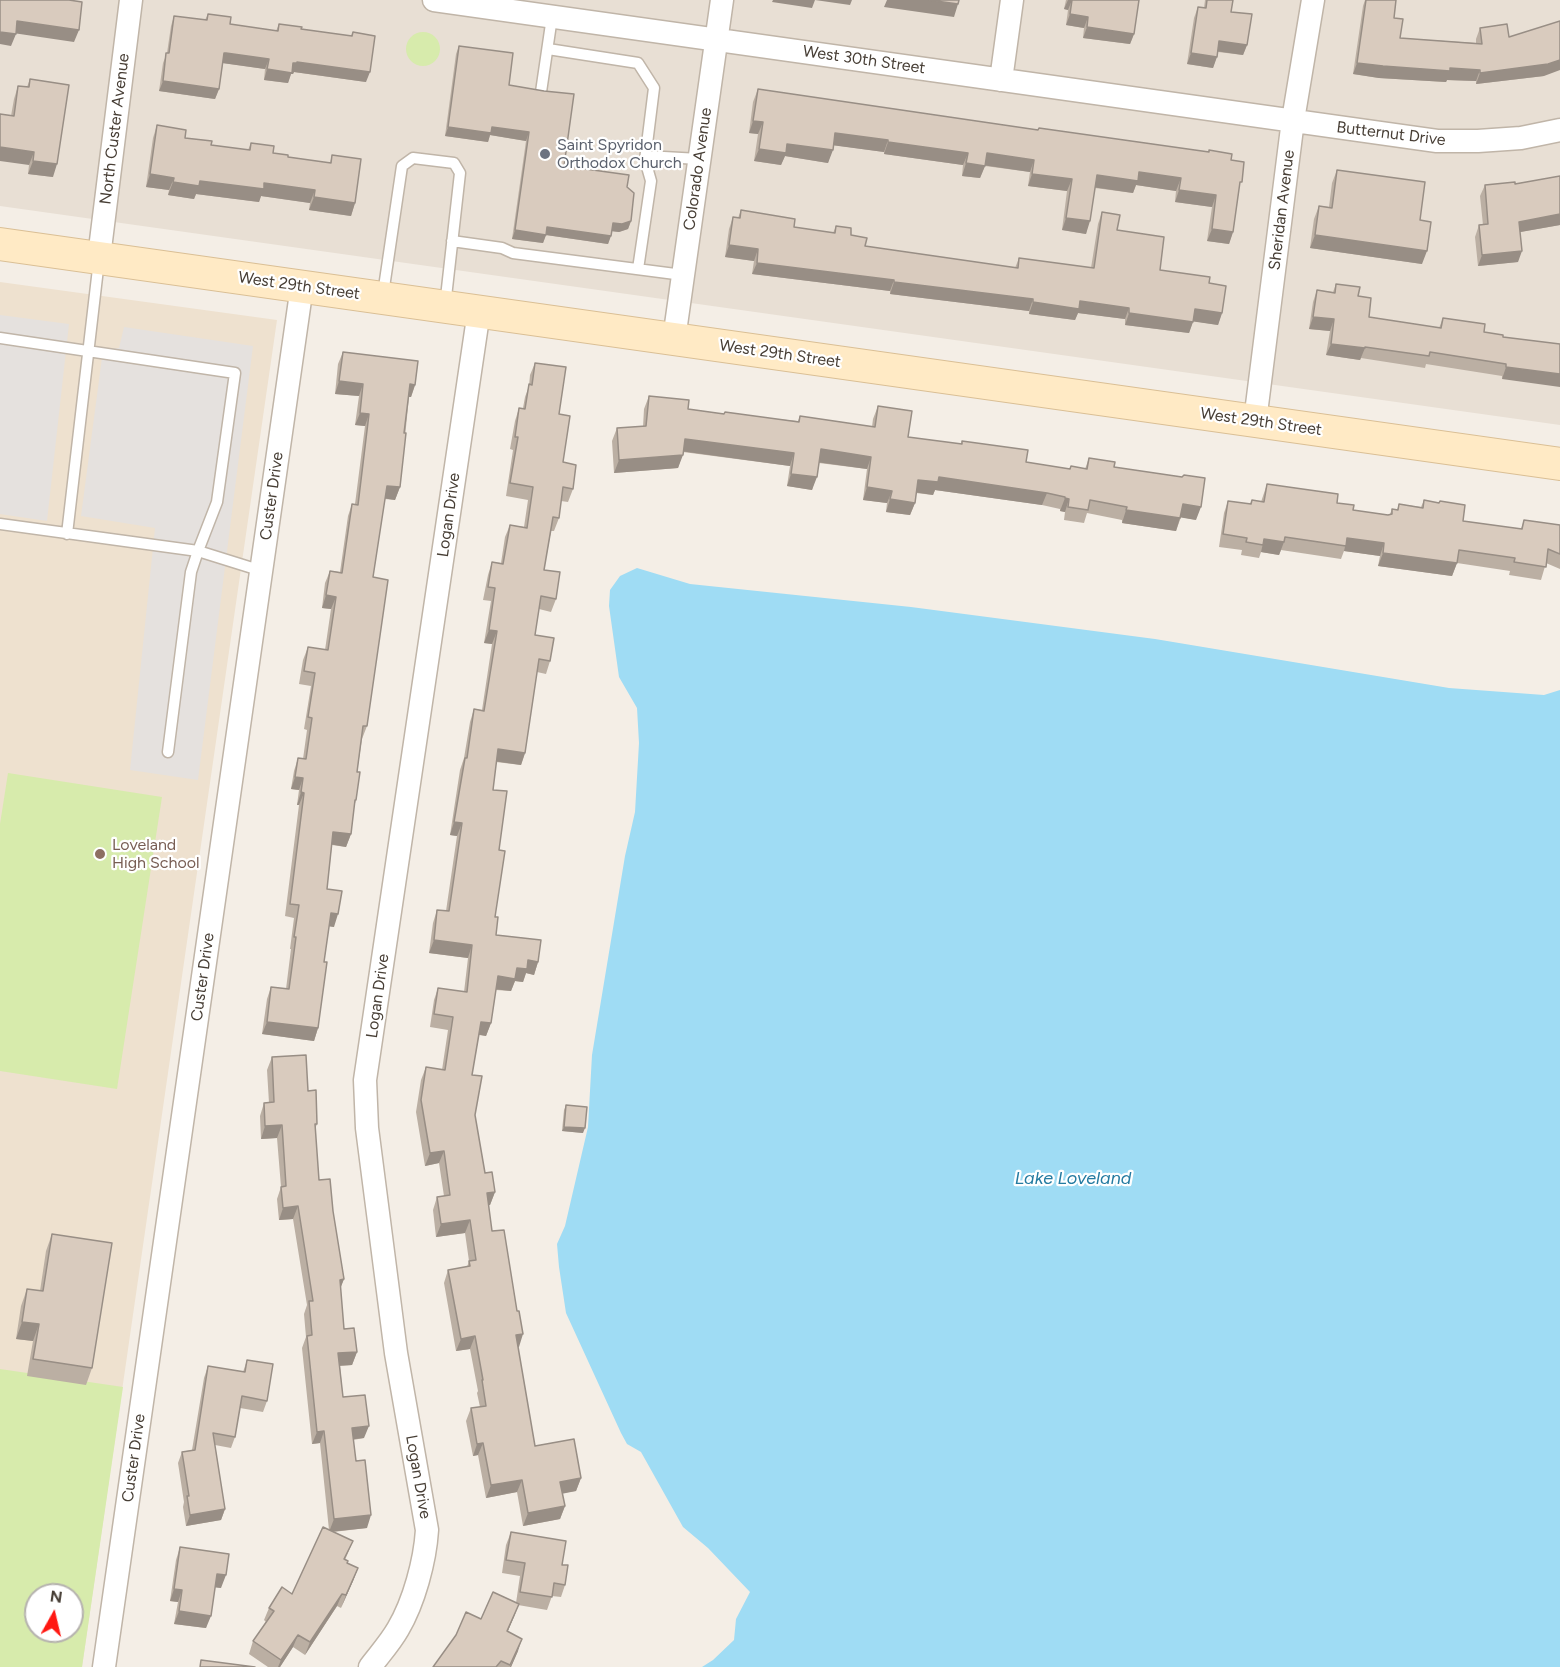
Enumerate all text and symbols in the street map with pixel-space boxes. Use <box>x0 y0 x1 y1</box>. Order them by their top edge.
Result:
street label: West 30th Street <box>801 42 927 78</box>
street label: North Custer Avenue <box>96 52 134 206</box>
street label: Colorado Avenue <box>680 106 716 232</box>
street label: Butternut Drive <box>1335 118 1447 150</box>
place label: Saint Spyridon Orthodox Church <box>557 135 682 173</box>
marker: Saint Spyridon Orthodox Church <box>538 147 552 161</box>
street label: Sheridan Avenue <box>1265 149 1299 271</box>
street label: West 29th Street <box>237 268 361 304</box>
street label: West 29th Street <box>718 336 842 372</box>
street label: West 29th Street <box>1199 404 1323 440</box>
street label: Custer Drive <box>256 451 288 541</box>
street label: Logan Drive <box>434 472 464 558</box>
place label: Loveland High School <box>112 835 199 873</box>
marker: Loveland High School <box>93 847 107 861</box>
street label: Custer Drive <box>187 932 219 1022</box>
street label: Logan Drive <box>363 953 393 1039</box>
water label: Lake Loveland <box>1015 1168 1131 1190</box>
street label: Custer Drive <box>118 1413 150 1503</box>
street label: Logan Drive <box>401 1433 435 1521</box>
north arrow <box>24 1583 84 1643</box>
text: N <box>49 1586 64 1607</box>

